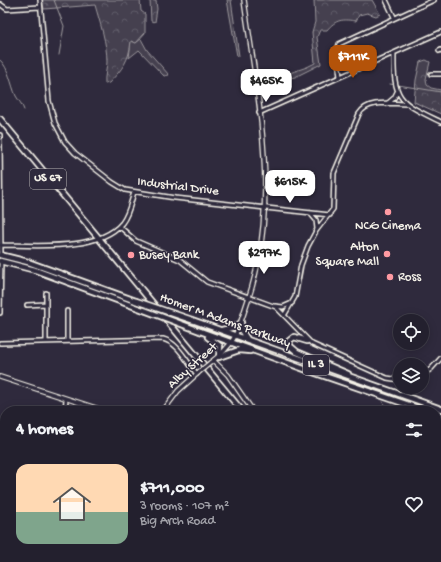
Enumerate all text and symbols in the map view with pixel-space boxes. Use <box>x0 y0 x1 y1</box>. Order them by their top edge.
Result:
pin: $711K <box>325 45 381 79</box>
text: $711K <box>338 50 368 65</box>
pin: $465K <box>238 69 294 103</box>
text: $465K <box>250 74 282 89</box>
road number: US 67 <box>30 169 66 189</box>
pin: $615K <box>262 170 318 204</box>
street label: Industrial Drive <box>136 175 220 199</box>
text: $615K <box>274 175 306 190</box>
marker: NCG Cinema <box>383 207 393 217</box>
place label: NCG Cinema <box>355 219 422 234</box>
place label: Alton Square Mall <box>316 240 380 270</box>
pin: $297K <box>236 241 292 275</box>
text: $297K <box>248 246 280 261</box>
place label: Busey Bank <box>138 248 200 263</box>
marker: Alton Square Mall <box>382 249 392 259</box>
marker: Busey Bank <box>126 250 136 260</box>
place label: Ross <box>398 270 422 285</box>
marker: Ross <box>385 272 395 282</box>
street label: Homer M Adams Parkway <box>158 290 293 352</box>
map controls <box>393 314 429 394</box>
button: locate <box>393 314 429 350</box>
street label: Alby Street <box>165 339 222 392</box>
road number: IL 3 <box>303 355 329 375</box>
button: layers <box>393 358 429 394</box>
icon: filters <box>403 419 425 441</box>
text: 4 homes <box>16 420 73 440</box>
text: $711,000 <box>140 479 205 499</box>
icon: home <box>48 480 96 528</box>
icon: heart <box>403 493 425 515</box>
text: 3 rooms · 107 m² <box>140 499 229 514</box>
text: Big Arch Road <box>140 514 215 529</box>

